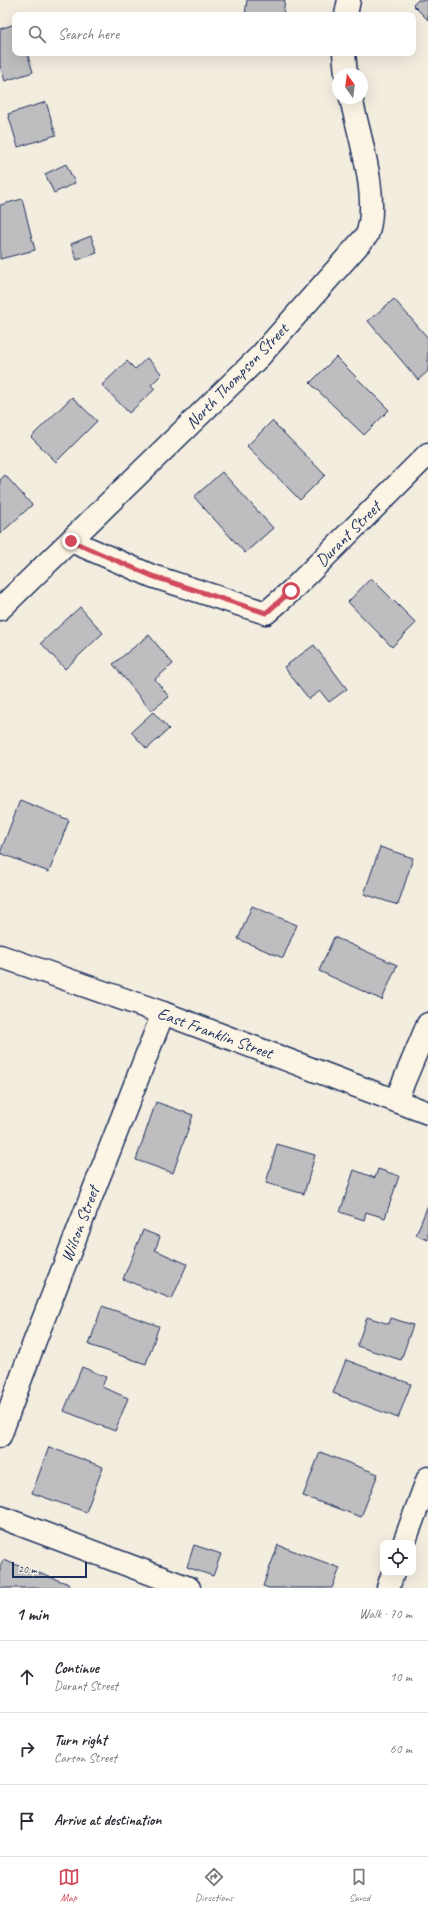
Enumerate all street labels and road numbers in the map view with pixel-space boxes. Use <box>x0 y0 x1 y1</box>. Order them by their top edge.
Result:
street label: North Thompson Street <box>181 317 294 433</box>
street label: Durant Street <box>311 495 387 571</box>
street label: East Franklin Street <box>155 1002 278 1064</box>
street label: Wilson Street <box>56 1181 105 1265</box>

